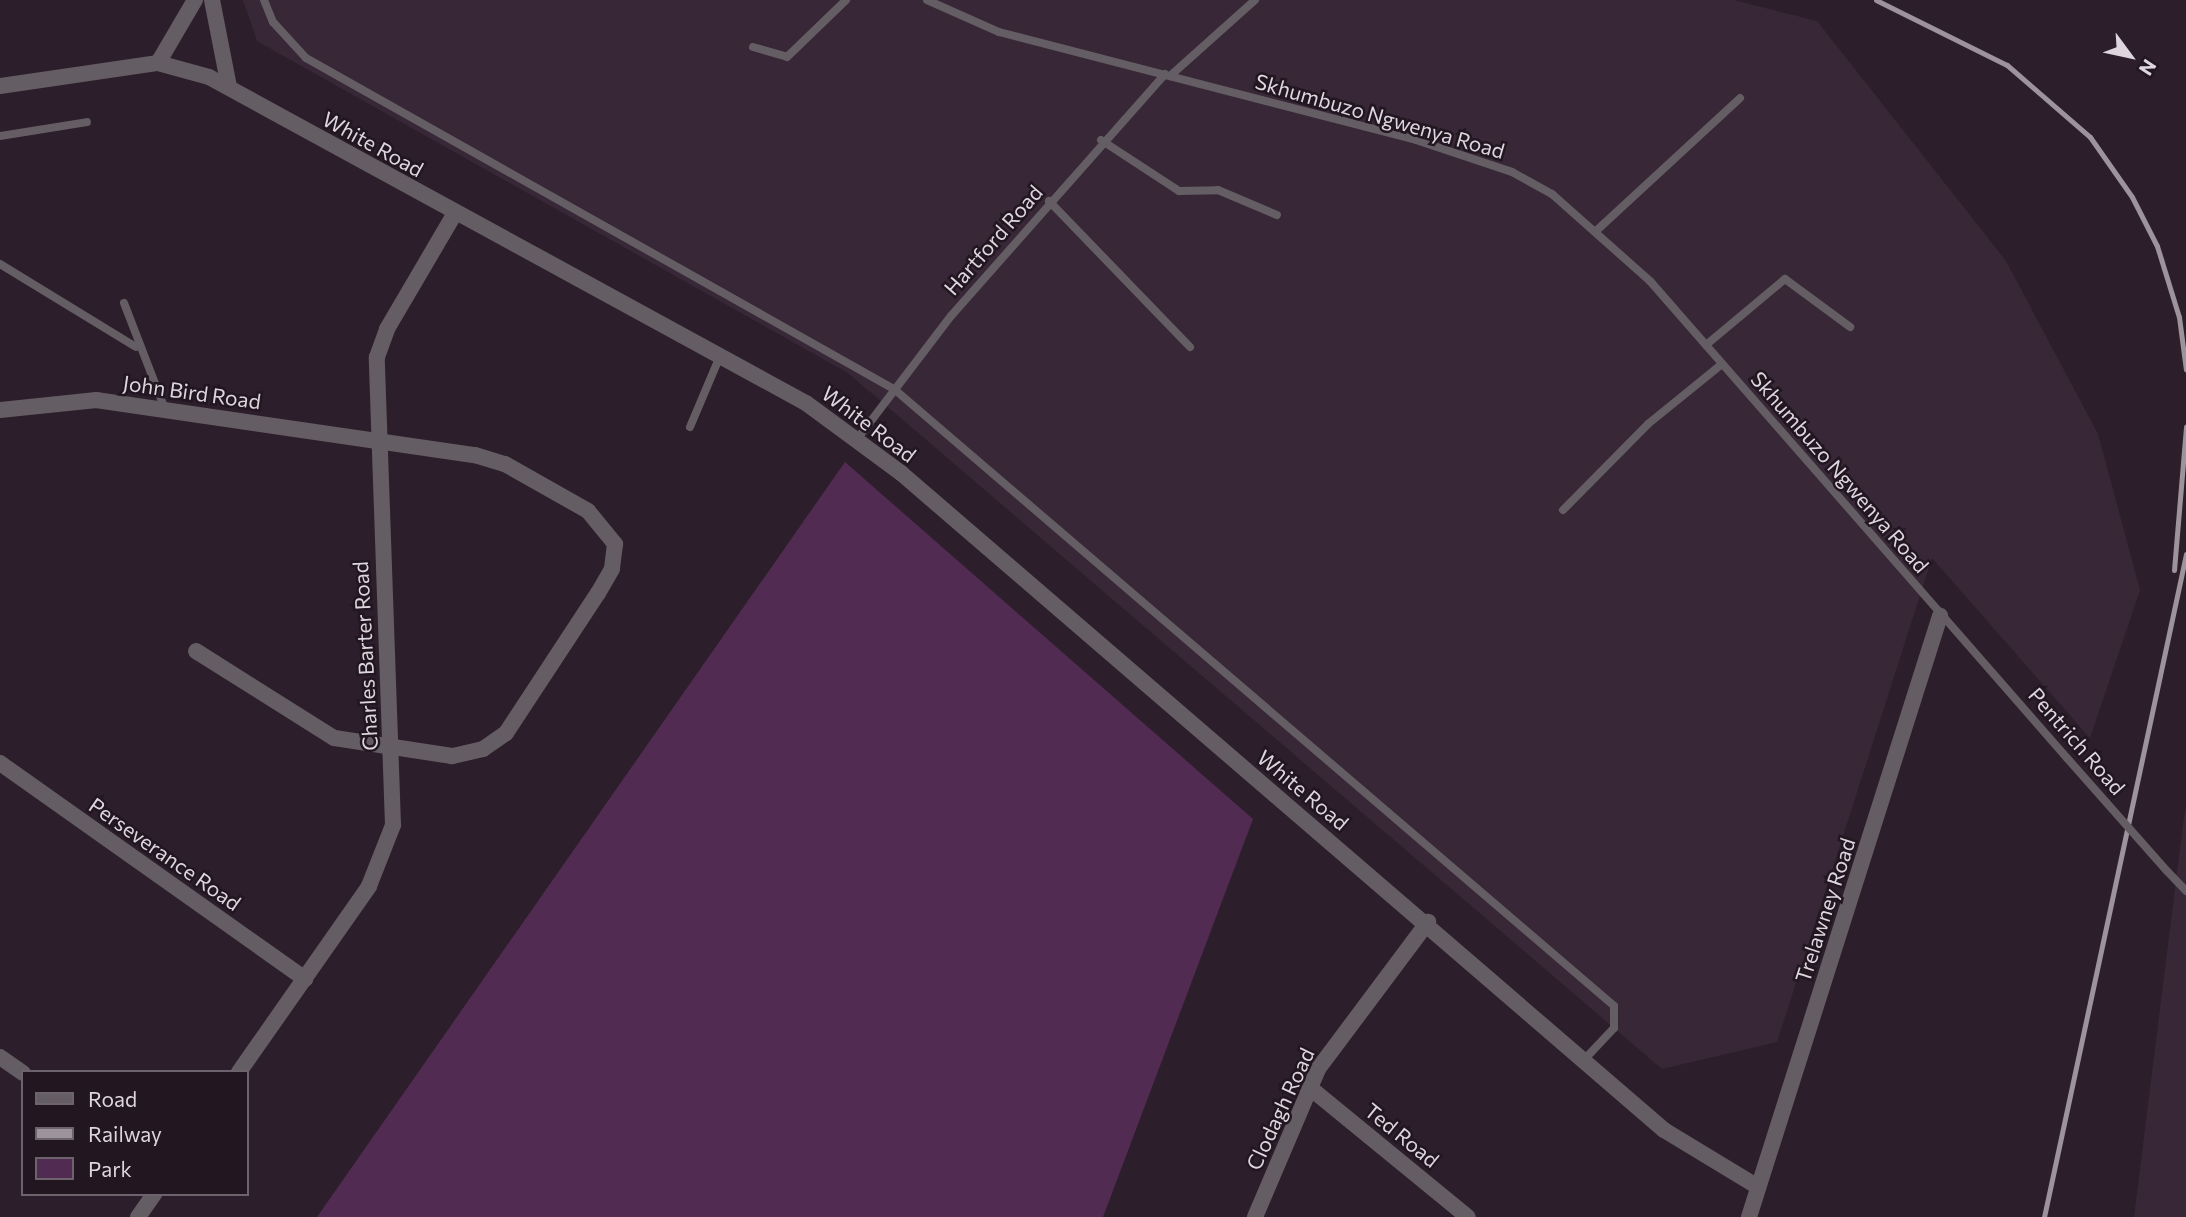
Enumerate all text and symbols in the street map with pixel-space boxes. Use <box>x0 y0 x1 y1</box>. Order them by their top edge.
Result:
north arrow <box>2095 21 2165 91</box>
text: N <box>2135 55 2162 80</box>
street label: Skhumbuzo Ngwenya Road <box>1252 68 1508 164</box>
street label: White Road <box>318 106 428 182</box>
street label: Hartford Road <box>938 180 1048 300</box>
street label: Skhumbuzo Ngwenya Road <box>1746 366 1934 578</box>
street label: John Bird Road <box>121 370 263 414</box>
street label: White Road <box>817 380 921 468</box>
street label: Charles Barter Road <box>347 561 383 751</box>
street label: Pentrich Road <box>2024 682 2130 800</box>
street label: White Road <box>1252 745 1354 835</box>
street label: Perseverance Road <box>84 792 246 916</box>
street label: Trelawney Road <box>1790 835 1860 985</box>
street label: Clodagh Road <box>1241 1044 1319 1174</box>
legend <box>21 1070 248 1196</box>
text: Road <box>88 1086 137 1111</box>
street label: Ted Road <box>1360 1097 1444 1173</box>
text: Railway <box>88 1121 162 1146</box>
text: Park <box>88 1156 132 1181</box>

